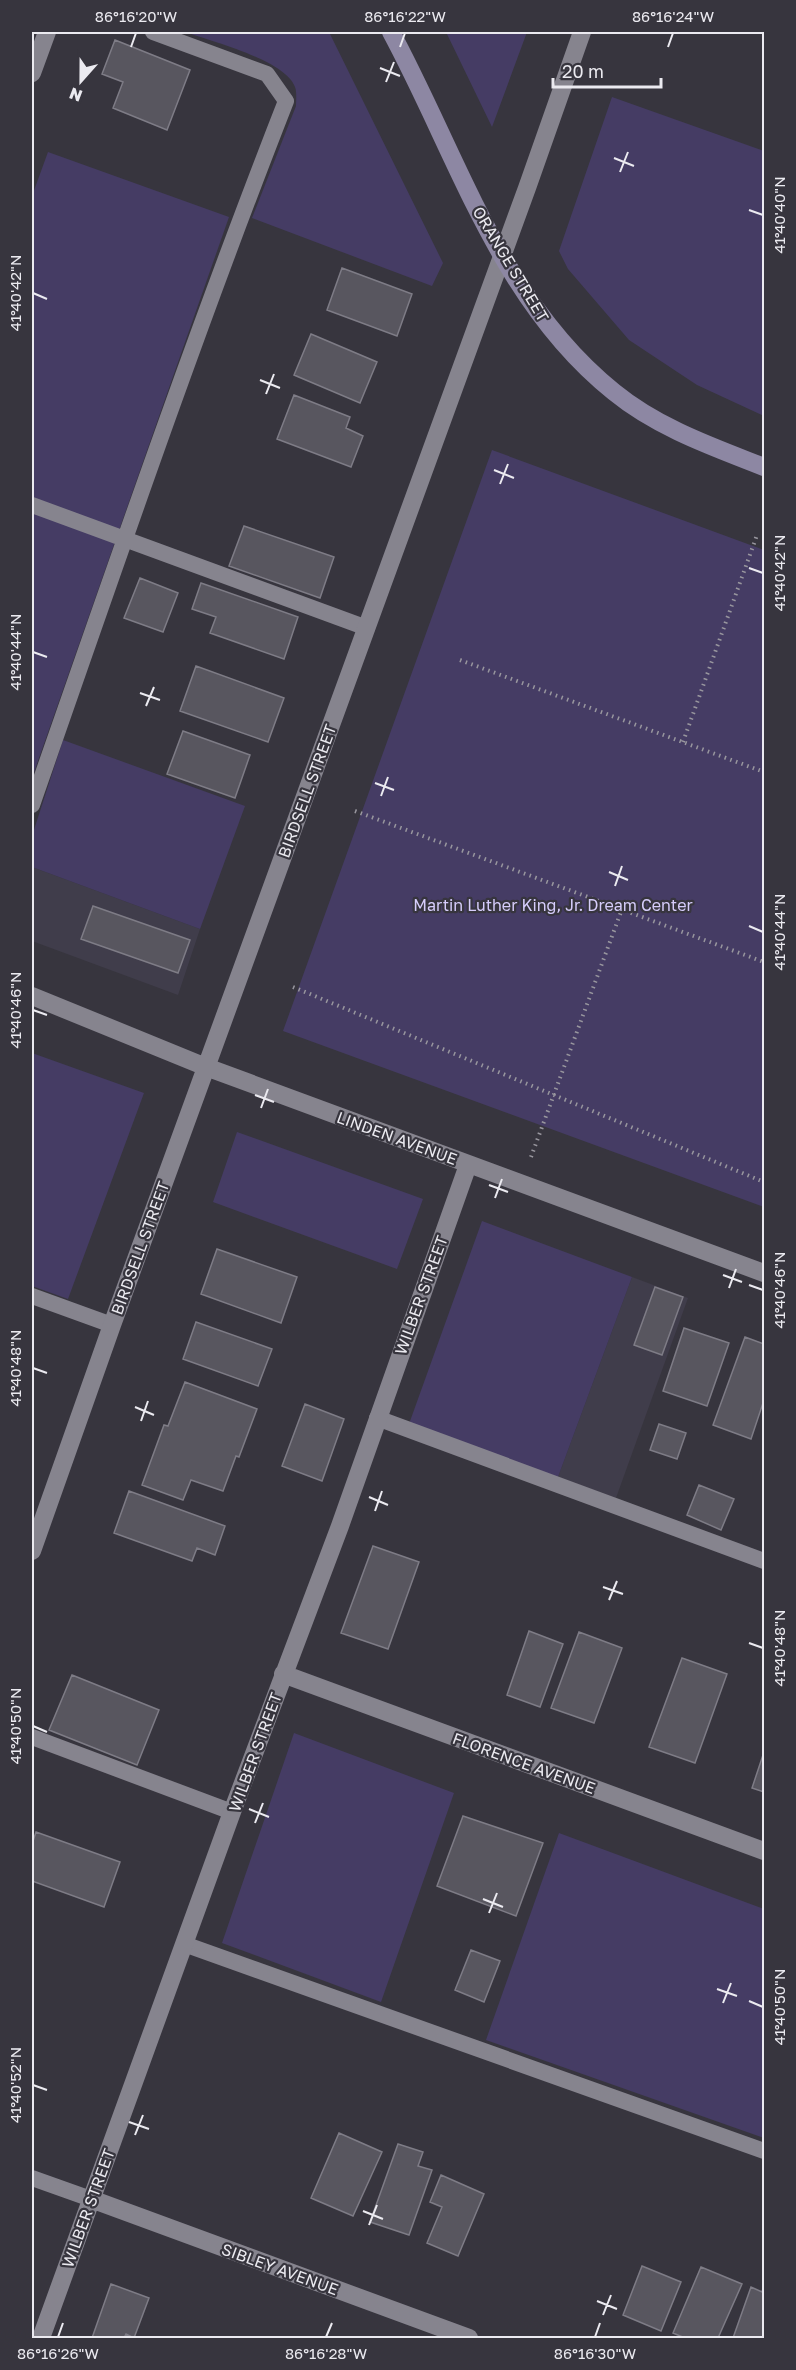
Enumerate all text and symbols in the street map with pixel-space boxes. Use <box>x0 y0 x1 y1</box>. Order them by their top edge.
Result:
text: 86°16'20"W <box>95 7 177 25</box>
text: 86°16'22"W <box>364 7 446 25</box>
text: 86°16'24"W <box>632 7 714 25</box>
north arrow <box>51 51 111 111</box>
scale bar <box>553 51 661 89</box>
text: 20 m <box>562 60 604 82</box>
text: N <box>66 83 85 107</box>
text: 41°40'40"N <box>770 176 788 254</box>
street label: ORANGE STREET <box>469 203 553 325</box>
text: 41°40'42"N <box>6 255 24 331</box>
text: 41°40'42"N <box>770 535 788 611</box>
text: 41°40'44"N <box>6 613 24 691</box>
street label: BIRDSELL STREET <box>274 721 340 860</box>
text: 41°40'44"N <box>770 893 788 971</box>
park label: Martin Luther King, Jr. Dream Center <box>413 895 693 915</box>
text: 41°40'46"N <box>6 972 24 1048</box>
street label: LINDEN AVENUE <box>334 1107 460 1169</box>
street label: BIRDSELL STREET <box>107 1178 173 1317</box>
street label: WILBER STREET <box>390 1233 452 1357</box>
text: 41°40'46"N <box>770 1252 788 1328</box>
text: 41°40'48"N <box>6 1329 24 1407</box>
text: 41°40'48"N <box>770 1609 788 1687</box>
text: 41°40'50"N <box>6 1688 24 1764</box>
street label: WILBER STREET <box>224 1690 286 1814</box>
street label: FLORENCE AVENUE <box>450 1728 598 1798</box>
text: 41°40'50"N <box>770 1969 788 2045</box>
text: 41°40'52"N <box>6 2047 24 2123</box>
street label: WILBER STREET <box>57 2146 119 2270</box>
street label: SIBLEY AVENUE <box>219 2239 341 2299</box>
text: 86°16'26"W <box>17 2344 99 2362</box>
text: 86°16'28"W <box>285 2344 367 2362</box>
text: 86°16'30"W <box>554 2344 636 2362</box>

